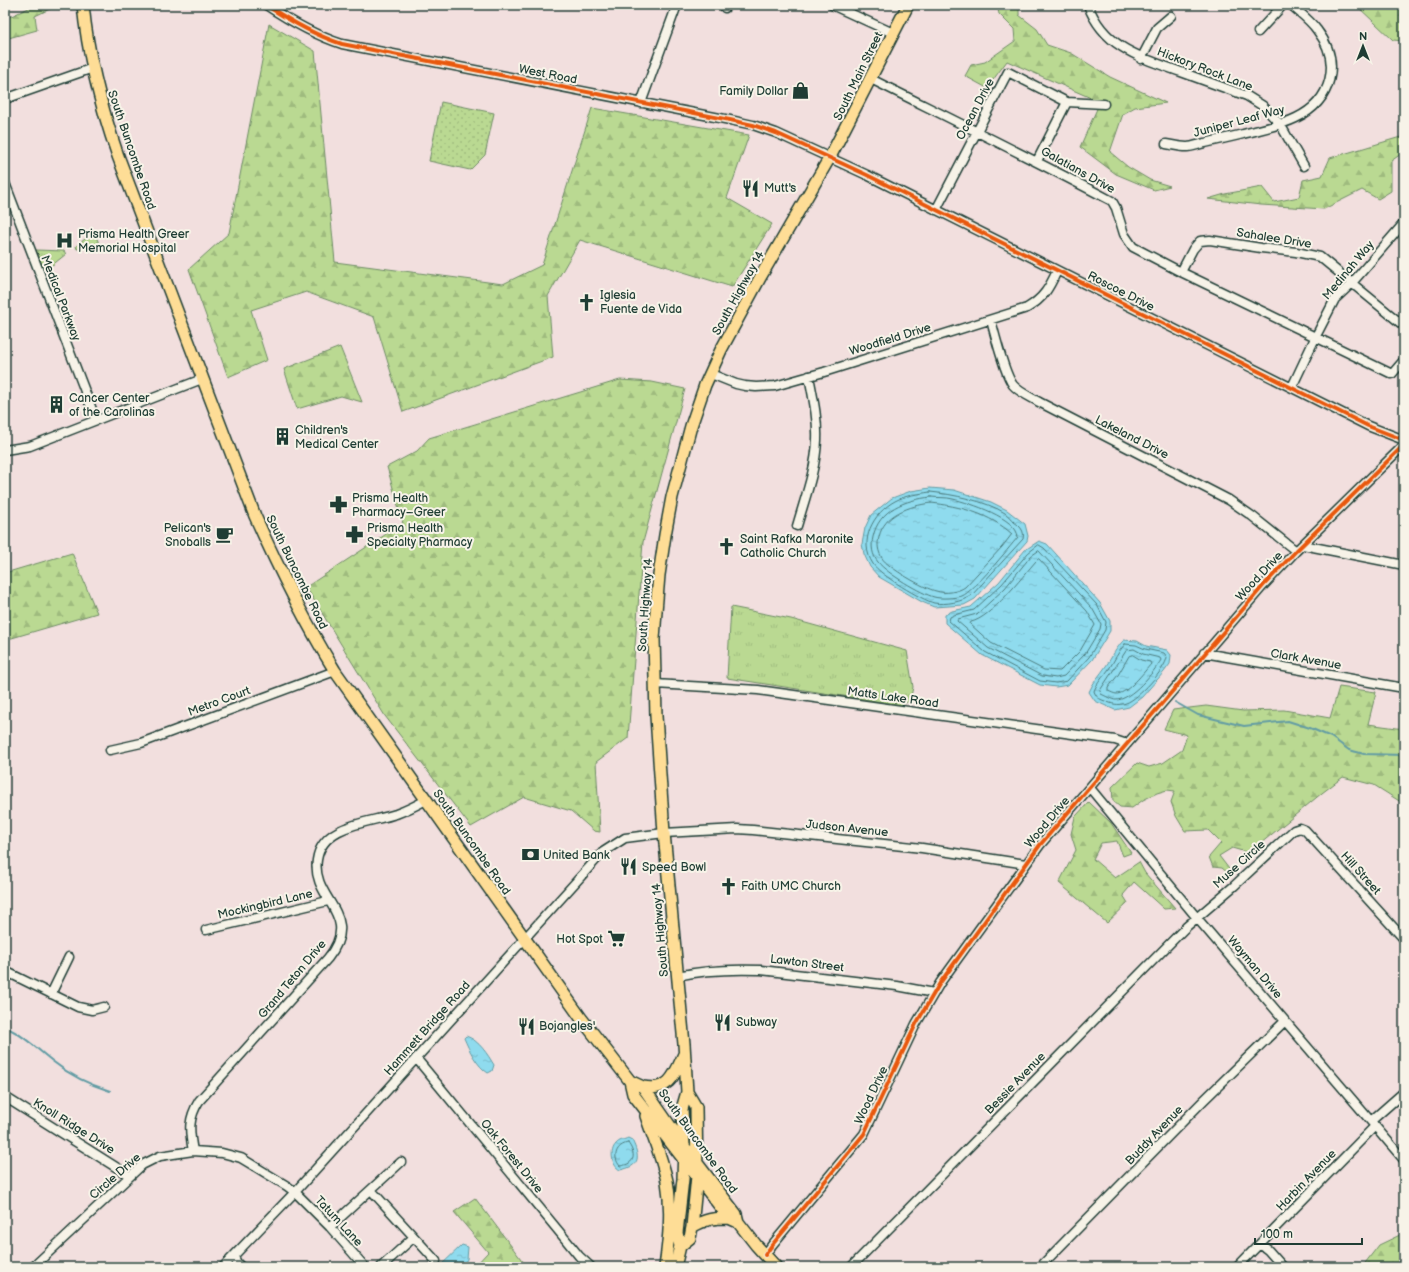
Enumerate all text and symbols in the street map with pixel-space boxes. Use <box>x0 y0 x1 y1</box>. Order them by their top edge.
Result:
north arrow <box>1343 26 1383 66</box>
street label: South Main Street <box>830 29 887 123</box>
text: N <box>1359 30 1367 43</box>
street label: Hickory Rock Lane <box>1155 44 1255 95</box>
street label: West Road <box>517 61 579 88</box>
street label: Ocean Drive <box>953 76 998 143</box>
shop icon: Family Dollar <box>791 81 811 101</box>
place label: Family Dollar <box>719 84 789 99</box>
street label: South Buncombe Road <box>104 89 159 212</box>
street label: Juniper Leaf Way <box>1192 102 1287 141</box>
street label: Galatians Drive <box>1038 144 1118 197</box>
restaurant icon: Mutt's <box>741 178 761 198</box>
place label: Mutt's <box>764 181 796 196</box>
street label: Sahalee Drive <box>1235 225 1313 252</box>
place label: Prisma Health Greer Memorial Hospital <box>78 227 190 256</box>
hospital icon: Prisma Health Greer Memorial Hospital <box>55 231 75 251</box>
street label: Medinah Way <box>1319 237 1378 303</box>
street label: South Highway 14 <box>709 248 768 338</box>
street label: Medical Parkway <box>37 253 84 344</box>
street label: Roscoe Drive <box>1085 268 1157 315</box>
place label: Iglesia Fuente de Vida <box>600 288 682 317</box>
church icon: Iglesia Fuente de Vida <box>577 292 597 312</box>
street label: Woodfield Drive <box>847 320 933 359</box>
place label: Cancer Center of the Carolinas <box>69 391 155 420</box>
building icon: Cancer Center of the Carolinas <box>46 395 66 415</box>
street label: Lakeland Drive <box>1092 412 1171 462</box>
place label: Children's Medical Center <box>295 423 379 452</box>
building icon: Children's Medical Center <box>272 427 292 447</box>
place label: Prisma Health Pharmacy–Greer <box>352 491 446 520</box>
pharmacy icon: Prisma Health Pharmacy–Greer <box>329 495 349 515</box>
street label: South Buncombe Road <box>262 513 331 632</box>
place label: Pelican's Snoballs <box>164 521 211 550</box>
place label: Prisma Health Specialty Pharmacy <box>367 521 473 550</box>
cafe icon: Pelican's Snoballs <box>214 525 234 545</box>
pharmacy icon: Prisma Health Specialty Pharmacy <box>344 525 364 545</box>
place label: Saint Rafka Maronite Catholic Church <box>740 532 853 561</box>
church icon: Saint Rafka Maronite Catholic Church <box>717 536 737 556</box>
street label: Wood Drive <box>1233 548 1286 604</box>
street label: South Highway 14 <box>635 557 656 652</box>
street label: Clark Avenue <box>1269 646 1342 673</box>
street label: Metro Court <box>186 683 253 720</box>
street label: Matts Lake Road <box>846 684 940 711</box>
street label: South Buncombe Road <box>430 787 514 898</box>
street label: Wood Drive <box>1022 794 1073 851</box>
street label: Judson Avenue <box>805 817 889 840</box>
street label: Muse Circle <box>1210 837 1268 892</box>
bank icon: United Bank <box>520 845 540 865</box>
place label: United Bank <box>543 848 610 863</box>
street label: Hill Street <box>1337 849 1384 898</box>
restaurant icon: Speed Bowl <box>619 857 639 877</box>
place label: Speed Bowl <box>642 860 706 875</box>
church icon: Faith UMC Church <box>718 876 738 896</box>
place label: Faith UMC Church <box>741 879 841 894</box>
street label: South Highway 14 <box>649 882 672 977</box>
street label: Mockingbird Lane <box>216 886 314 923</box>
supermarket icon: Hot Spot <box>606 929 626 949</box>
place label: Hot Spot <box>556 932 603 947</box>
street label: Wayman Drive <box>1224 933 1285 1002</box>
street label: Grand Teton Drive <box>255 937 330 1022</box>
street label: Lawton Street <box>769 952 845 976</box>
street label: Hammett Bridge Road <box>381 978 474 1079</box>
restaurant icon: Subway <box>713 1012 733 1032</box>
place label: Subway <box>736 1015 777 1030</box>
restaurant icon: Bojangles' <box>516 1016 536 1036</box>
place label: Bojangles' <box>539 1019 596 1034</box>
street label: Bessie Avenue <box>982 1049 1049 1118</box>
street label: Wood Drive <box>852 1064 891 1127</box>
street label: South Buncombe Road <box>655 1086 741 1196</box>
street label: Knoll Ridge Drive <box>30 1095 117 1158</box>
street label: Buddy Avenue <box>1122 1103 1186 1168</box>
street label: Oak Forest Drive <box>477 1116 546 1196</box>
street label: Harbin Avenue <box>1273 1146 1339 1214</box>
street label: Circle Drive <box>87 1150 144 1203</box>
street label: Tatum Lane <box>312 1193 366 1250</box>
scale bar <box>1255 1220 1362 1246</box>
text: 100 m <box>1261 1227 1293 1242</box>

